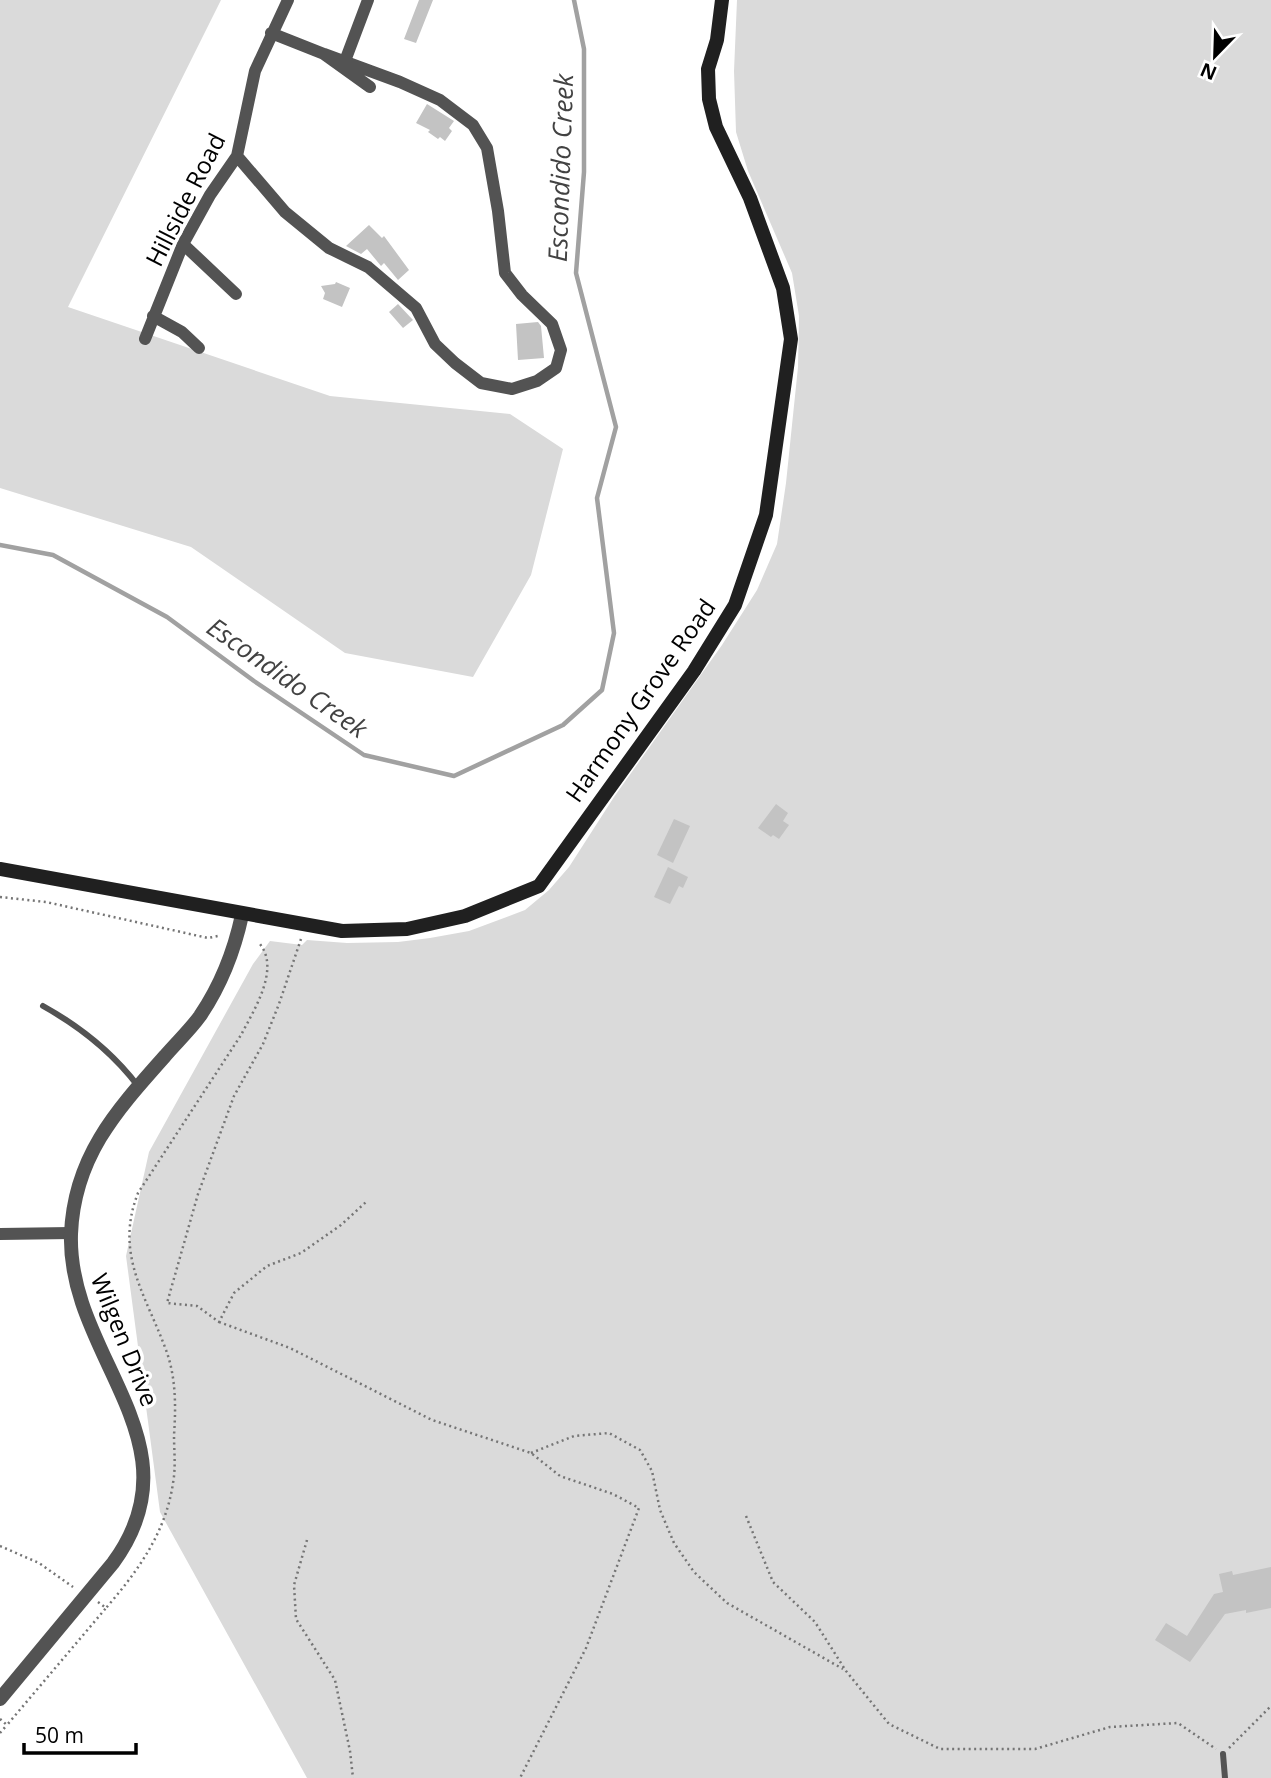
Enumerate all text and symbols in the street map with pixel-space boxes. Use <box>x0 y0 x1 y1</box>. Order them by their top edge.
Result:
north arrow <box>1180 21 1250 91</box>
text: N <box>1196 57 1221 87</box>
water label: Escondido Creek <box>539 72 581 263</box>
street label: Hillside Road <box>137 127 232 271</box>
street label: Harmony Grove Road <box>557 592 722 808</box>
water label: Escondido Creek <box>200 608 376 747</box>
street label: Wilgen Drive <box>84 1268 167 1411</box>
scale bar <box>24 1712 136 1756</box>
text: 50 m <box>35 1721 84 1749</box>

